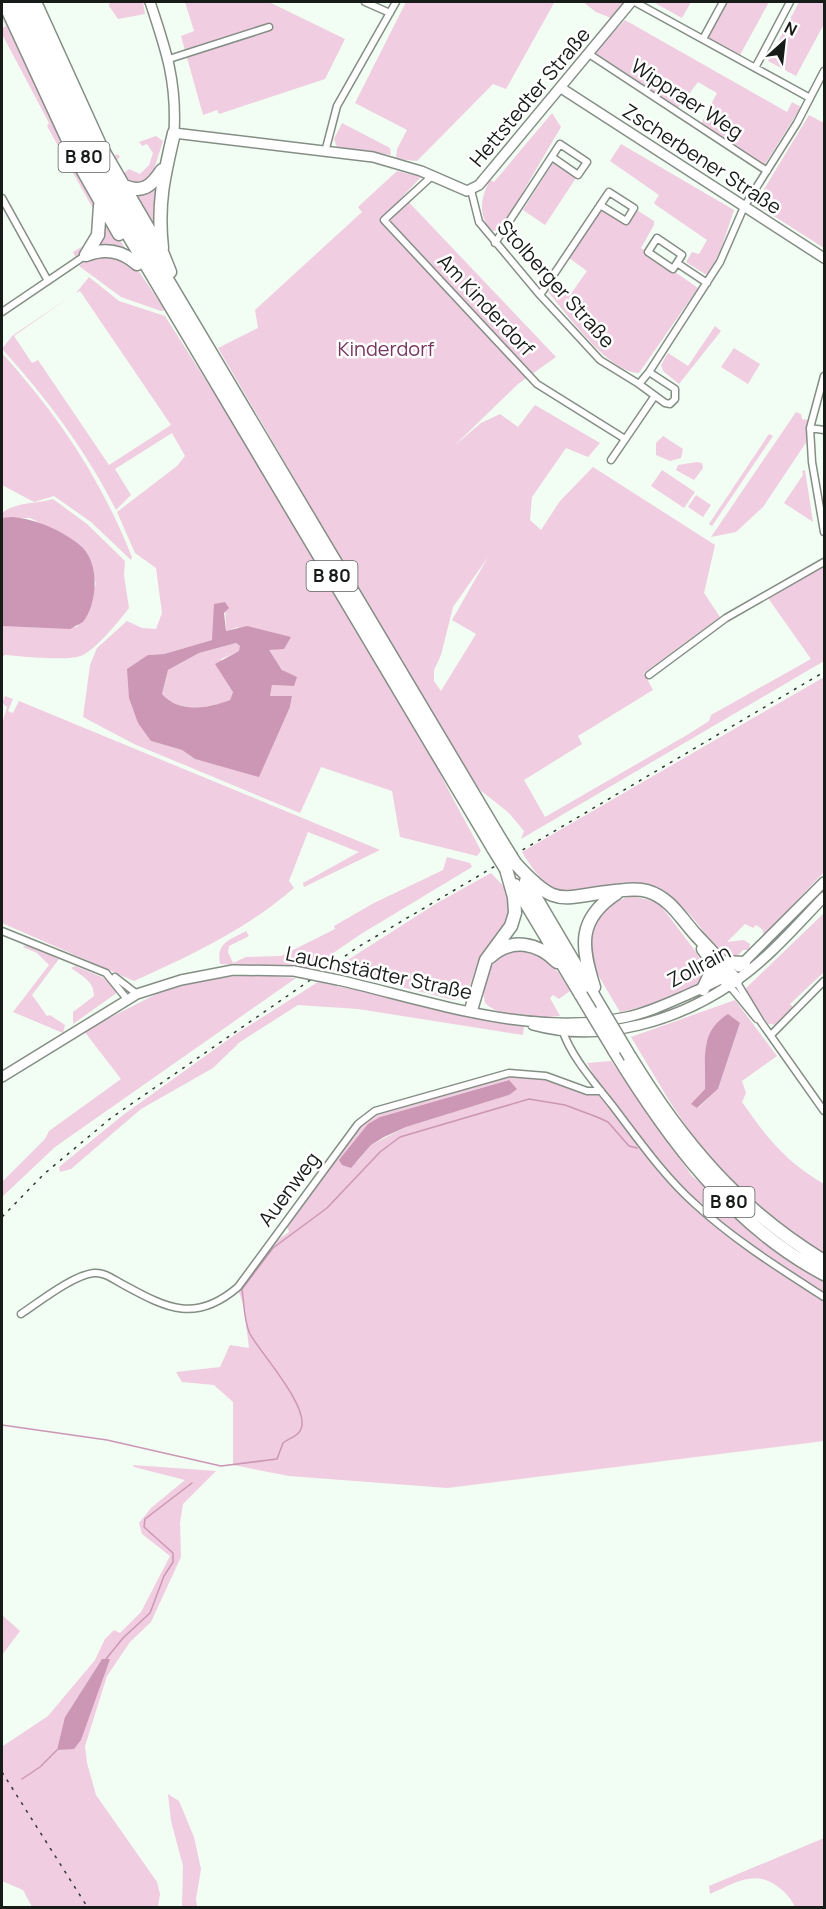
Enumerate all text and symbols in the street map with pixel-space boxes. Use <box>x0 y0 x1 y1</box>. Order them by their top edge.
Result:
north arrow <box>754 12 814 72</box>
text: N <box>781 16 801 41</box>
street label: Hettstedter Straße <box>463 21 596 172</box>
street label: Wippraer Weg <box>626 52 749 145</box>
street label: Zscherbener Straße <box>618 97 787 220</box>
road number: B 80 <box>58 142 110 172</box>
street label: Stolberger Straße <box>492 214 621 353</box>
street label: Am Kinderdorf <box>432 248 541 362</box>
park label: Kinderdorf <box>338 335 434 362</box>
road number: B 80 <box>306 561 358 591</box>
street label: Zollrain <box>662 938 735 993</box>
street label: Lauchstädter Straße <box>283 940 475 1005</box>
street label: Auenweg <box>252 1146 325 1231</box>
road number: B 80 <box>704 1187 754 1217</box>

